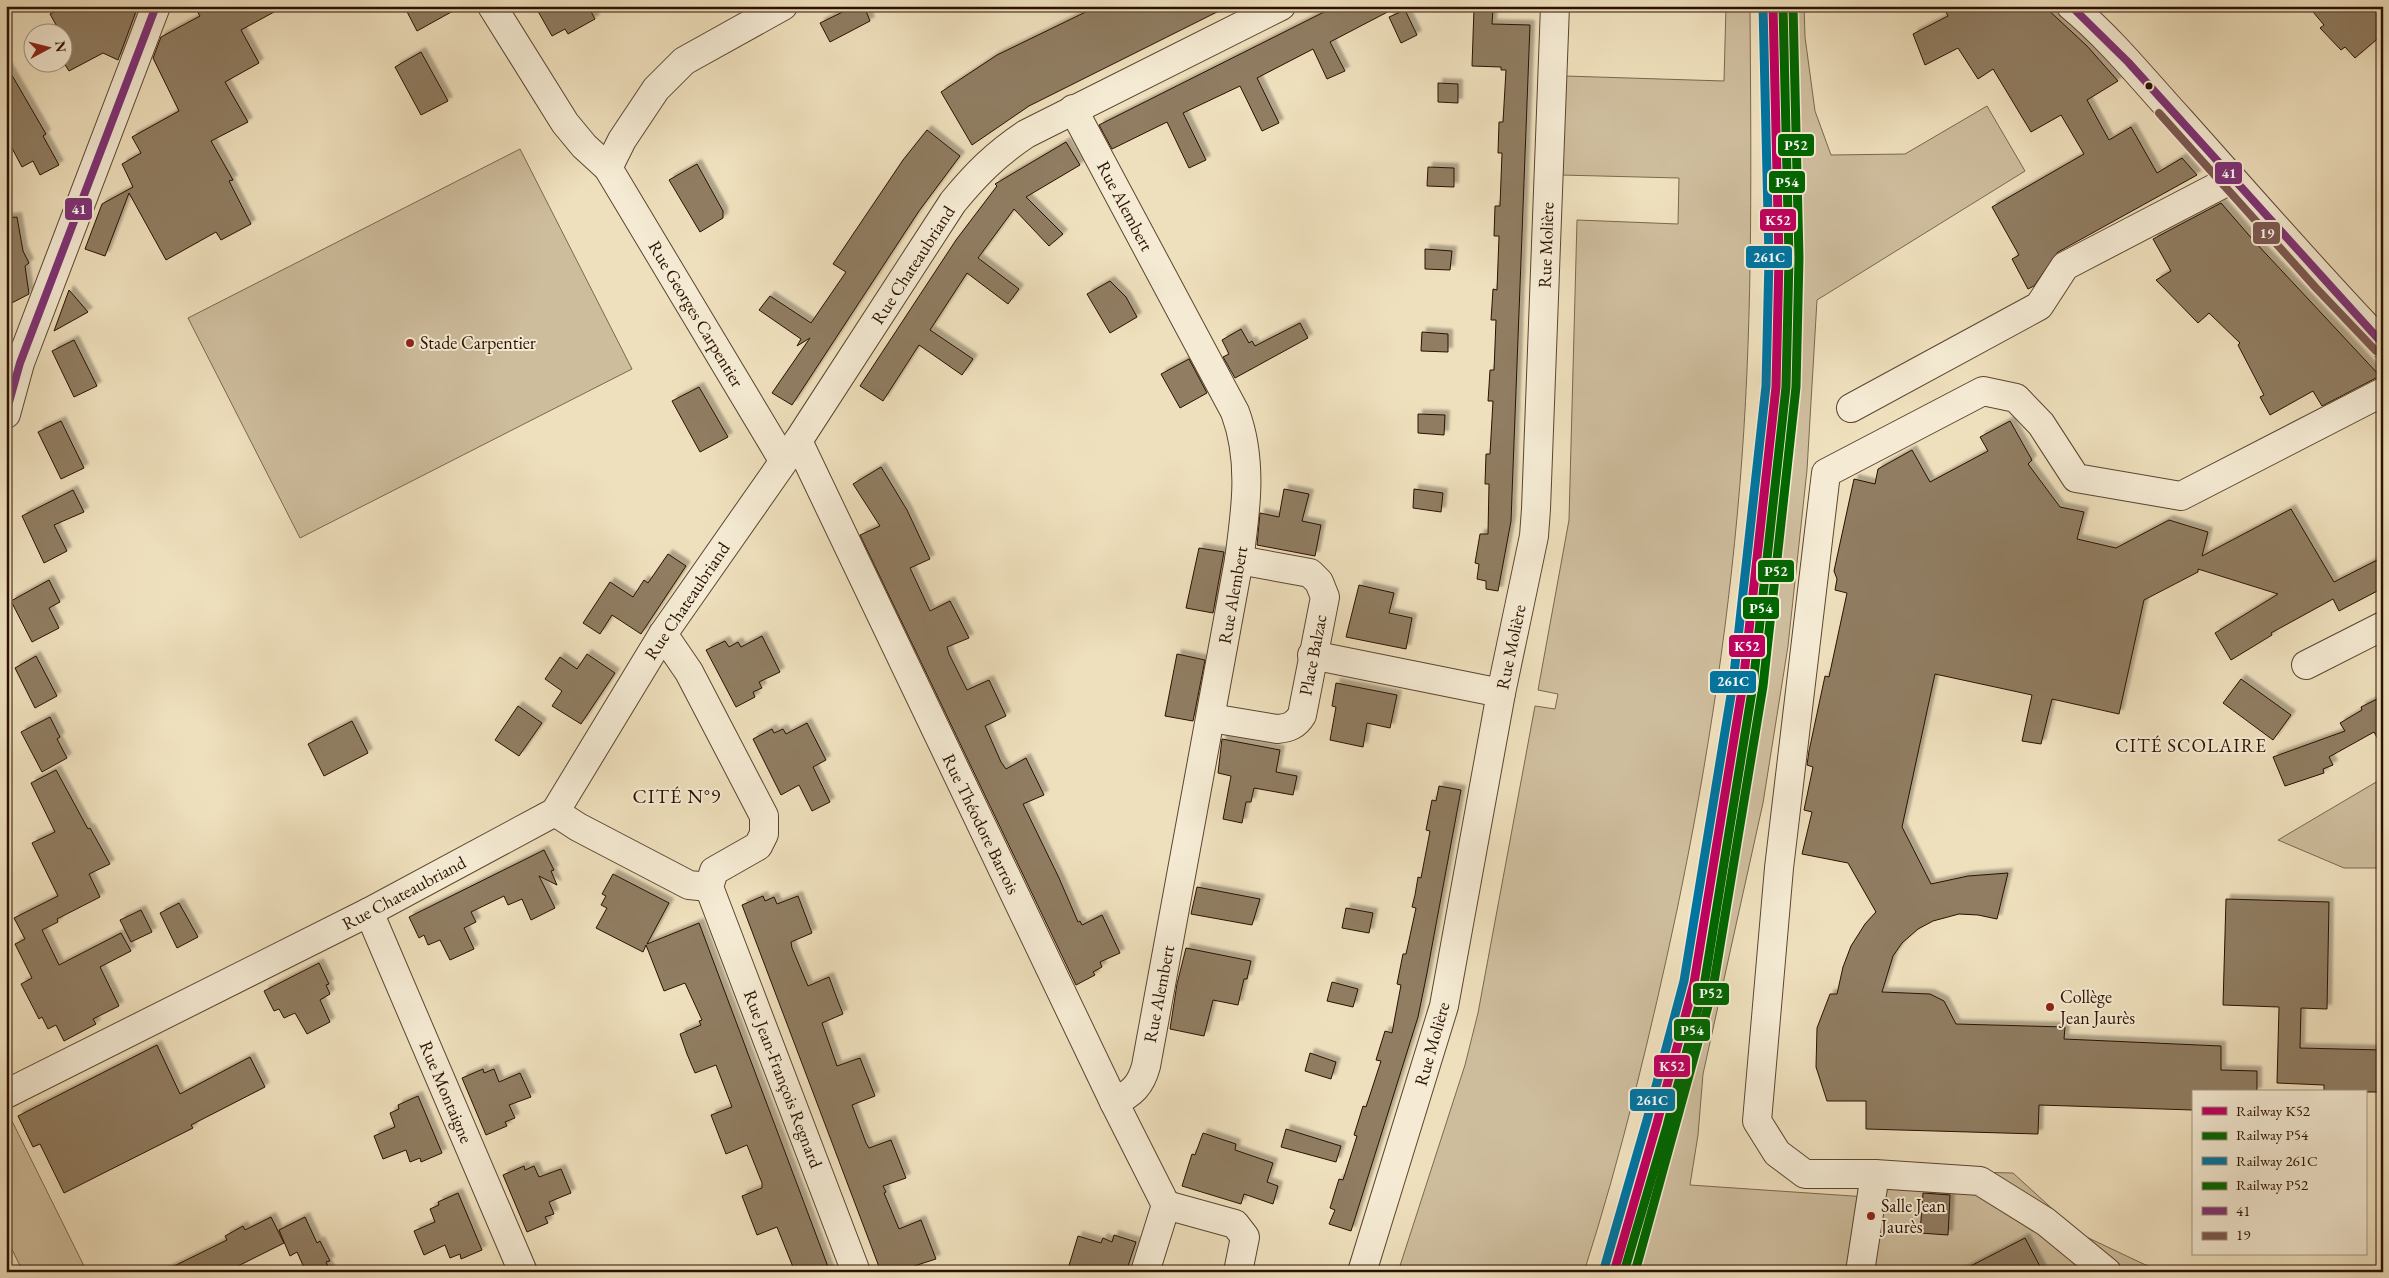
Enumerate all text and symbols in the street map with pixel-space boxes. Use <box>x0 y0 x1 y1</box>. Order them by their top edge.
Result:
north arrow <box>22 22 72 72</box>
text: N <box>51 40 71 54</box>
unlabelled marker <box>2144 81 2154 91</box>
line badge: P52 <box>1777 133 1815 157</box>
text: P52 <box>1784 136 1808 154</box>
street label: Rue Alembert <box>1092 157 1159 255</box>
line badge: 41 <box>2214 161 2243 185</box>
text: 41 <box>2222 164 2236 182</box>
line badge: P54 <box>1768 170 1806 194</box>
text: P54 <box>1775 173 1799 191</box>
line badge: 41 <box>64 197 93 221</box>
text: 41 <box>72 200 86 218</box>
street label: Rue Chateaubriand <box>866 200 960 328</box>
street label: Rue Molière <box>1533 201 1558 288</box>
line badge: K52 <box>1759 208 1797 232</box>
text: K52 <box>1765 211 1791 229</box>
line badge: 19 <box>2252 221 2281 245</box>
text: 19 <box>2260 224 2275 242</box>
street label: Rue Georges Carpentier <box>644 236 749 391</box>
line badge: 261C <box>1745 245 1793 269</box>
text: 261C <box>1753 248 1785 266</box>
place label: Stade Carpentier <box>420 331 536 354</box>
marker: Stade Carpentier <box>404 337 416 349</box>
street label: Rue Chateaubriand <box>639 537 735 664</box>
street label: Rue Alembert <box>1213 544 1252 646</box>
line badge: P52 <box>1757 559 1795 583</box>
text: P52 <box>1764 562 1788 580</box>
line badge: P54 <box>1742 596 1780 620</box>
text: P54 <box>1749 599 1773 617</box>
street label: Rue Molière <box>1490 602 1531 691</box>
street label: Place Balzac <box>1293 612 1332 698</box>
line badge: K52 <box>1728 634 1766 658</box>
text: K52 <box>1734 637 1760 655</box>
line badge: 261C <box>1709 670 1757 694</box>
text: 261C <box>1717 672 1749 690</box>
district label: CITÉ SCOLAIRE <box>2115 733 2267 758</box>
street label: Rue Théodore Barrois <box>937 750 1026 898</box>
district label: CITÉ N°9 <box>633 783 721 809</box>
street label: Rue Chateaubriand <box>338 850 470 935</box>
street label: Rue Alembert <box>1138 943 1179 1045</box>
line badge: P52 <box>1692 982 1730 1006</box>
text: P52 <box>1699 984 1723 1002</box>
place label: Collège Jean Jaurès <box>2058 985 2135 1029</box>
street label: Rue Jean-François Regnard <box>739 987 828 1172</box>
street label: Rue Molière <box>1409 999 1454 1088</box>
marker: Collège Jean Jaurès <box>2044 1001 2056 1013</box>
line badge: P54 <box>1673 1018 1711 1042</box>
text: P54 <box>1680 1021 1704 1039</box>
street label: Rue Montaigne <box>415 1037 478 1146</box>
line badge: K52 <box>1653 1054 1691 1078</box>
text: K52 <box>1659 1057 1685 1075</box>
line badge: 261C <box>1629 1088 1676 1112</box>
legend <box>2192 1090 2366 1256</box>
text: 261C <box>1636 1091 1668 1109</box>
text: Railway K52 <box>2236 1101 2311 1120</box>
text: Railway P54 <box>2236 1125 2309 1144</box>
text: Railway 261C <box>2236 1151 2318 1170</box>
text: Railway P52 <box>2236 1175 2309 1194</box>
place label: Salle Jean Jaurès <box>1879 1194 1946 1238</box>
text: 41 <box>2236 1201 2250 1220</box>
marker: Salle Jean Jaurès <box>1865 1210 1877 1222</box>
text: 19 <box>2236 1225 2250 1244</box>

